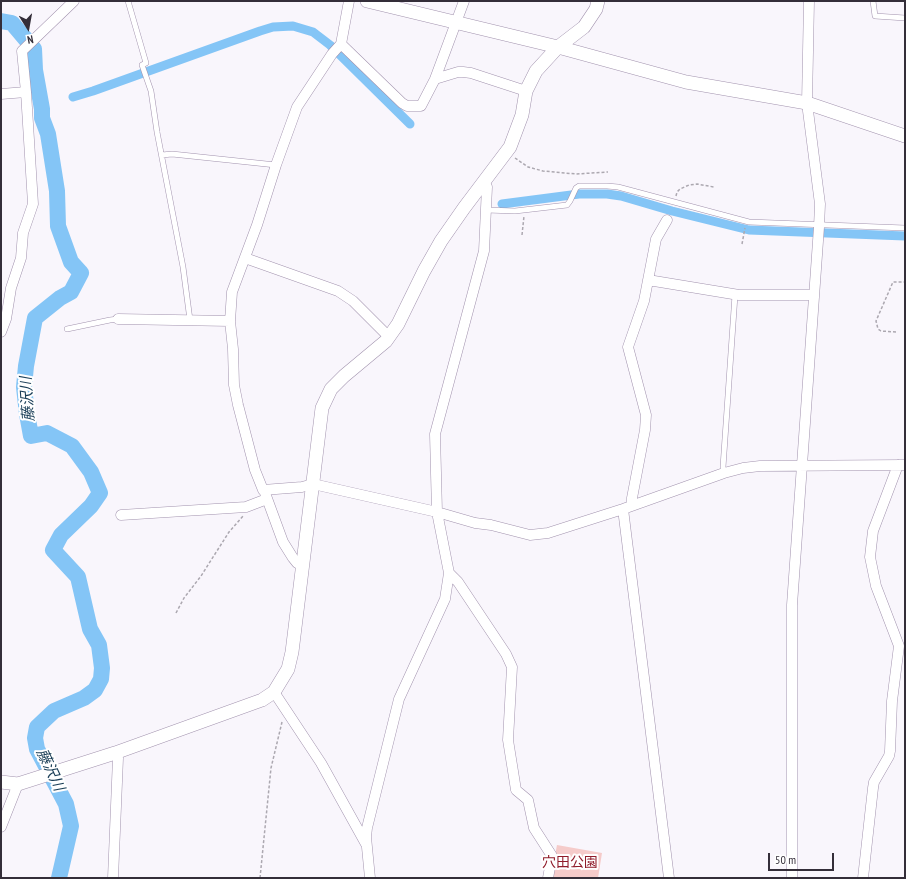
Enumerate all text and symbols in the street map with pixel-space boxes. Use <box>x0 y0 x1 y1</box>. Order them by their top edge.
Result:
north arrow <box>8 8 48 48</box>
text: N <box>26 32 35 47</box>
water label: 藤沢川 <box>17 376 39 422</box>
water label: 藤沢川 <box>32 746 68 794</box>
scale bar <box>770 845 836 871</box>
text: 50 m <box>775 852 796 867</box>
park label: 穴田公園 <box>542 855 598 871</box>

